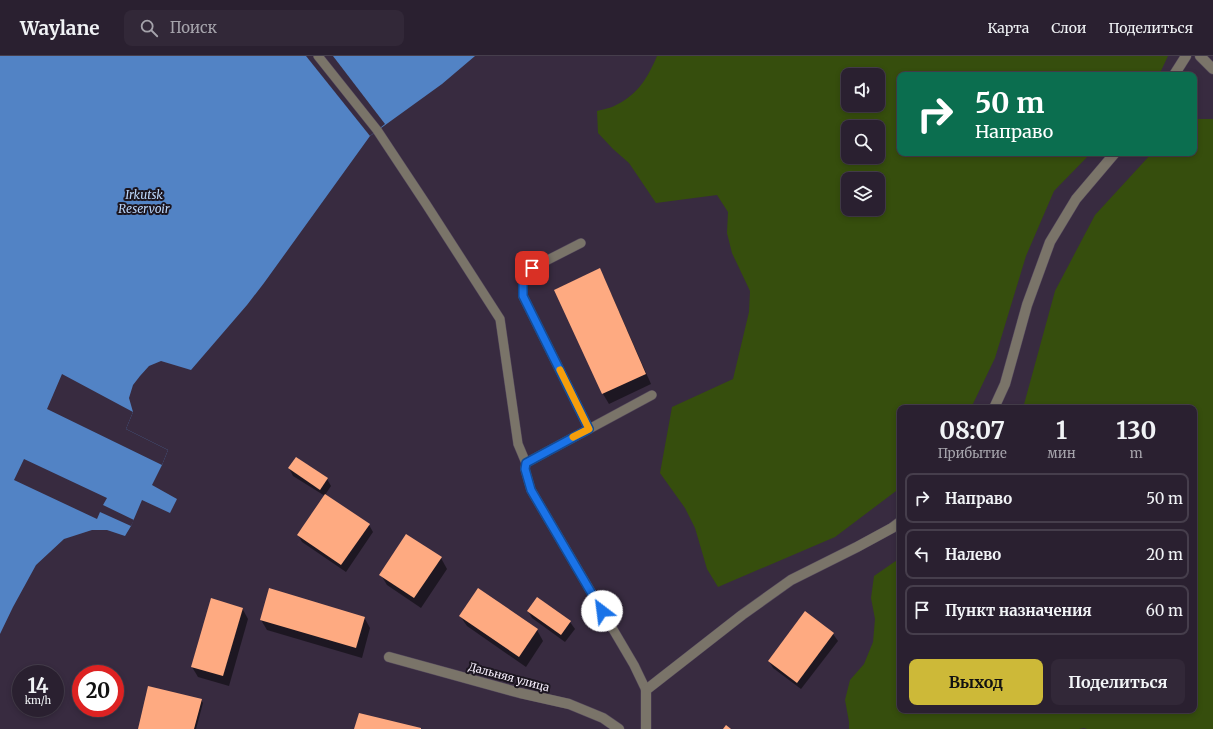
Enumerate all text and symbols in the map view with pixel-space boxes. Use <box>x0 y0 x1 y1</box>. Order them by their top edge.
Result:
search box <box>124 10 404 46</box>
text: Waylane <box>20 16 100 40</box>
icon: search <box>138 17 160 39</box>
text: Поиск <box>170 18 217 37</box>
text: Карта <box>987 19 1029 37</box>
text: Слои <box>1051 19 1086 37</box>
text: Поделиться <box>1108 19 1193 37</box>
map controls <box>841 68 885 216</box>
button: sound <box>841 68 885 112</box>
text: 50 m <box>975 85 1044 121</box>
icon: right <box>909 88 961 140</box>
button: search <box>841 120 885 164</box>
text: Направо <box>975 120 1053 143</box>
button: layers <box>841 172 885 216</box>
water label: Irkutsk Reservoir <box>118 187 171 216</box>
pin <box>515 251 549 285</box>
icon: arrive <box>521 257 543 279</box>
text: 08:07 <box>939 415 1005 446</box>
text: 1 <box>1056 415 1067 446</box>
text: 130 <box>1116 415 1156 446</box>
text: Прибытие <box>938 445 1007 462</box>
text: мин <box>1047 445 1076 462</box>
text: m <box>1130 445 1143 462</box>
icon: right <box>911 487 933 509</box>
text: Направо <box>945 489 1012 508</box>
text: 50 m <box>1146 489 1183 508</box>
icon: left <box>911 543 933 565</box>
text: Налево <box>945 545 1001 564</box>
text: 20 m <box>1146 545 1183 564</box>
position arrow <box>581 590 623 632</box>
icon: arrive <box>911 599 933 621</box>
text: Пункт назначения <box>945 601 1092 620</box>
text: 60 m <box>1146 601 1183 620</box>
street label: Дальняя улица <box>467 659 551 695</box>
button: Выход <box>909 659 1043 705</box>
button: Поделиться <box>1051 659 1185 705</box>
speed limit sign: 20 <box>72 665 124 717</box>
text: 14 <box>28 673 48 698</box>
text: km/h <box>25 694 51 707</box>

